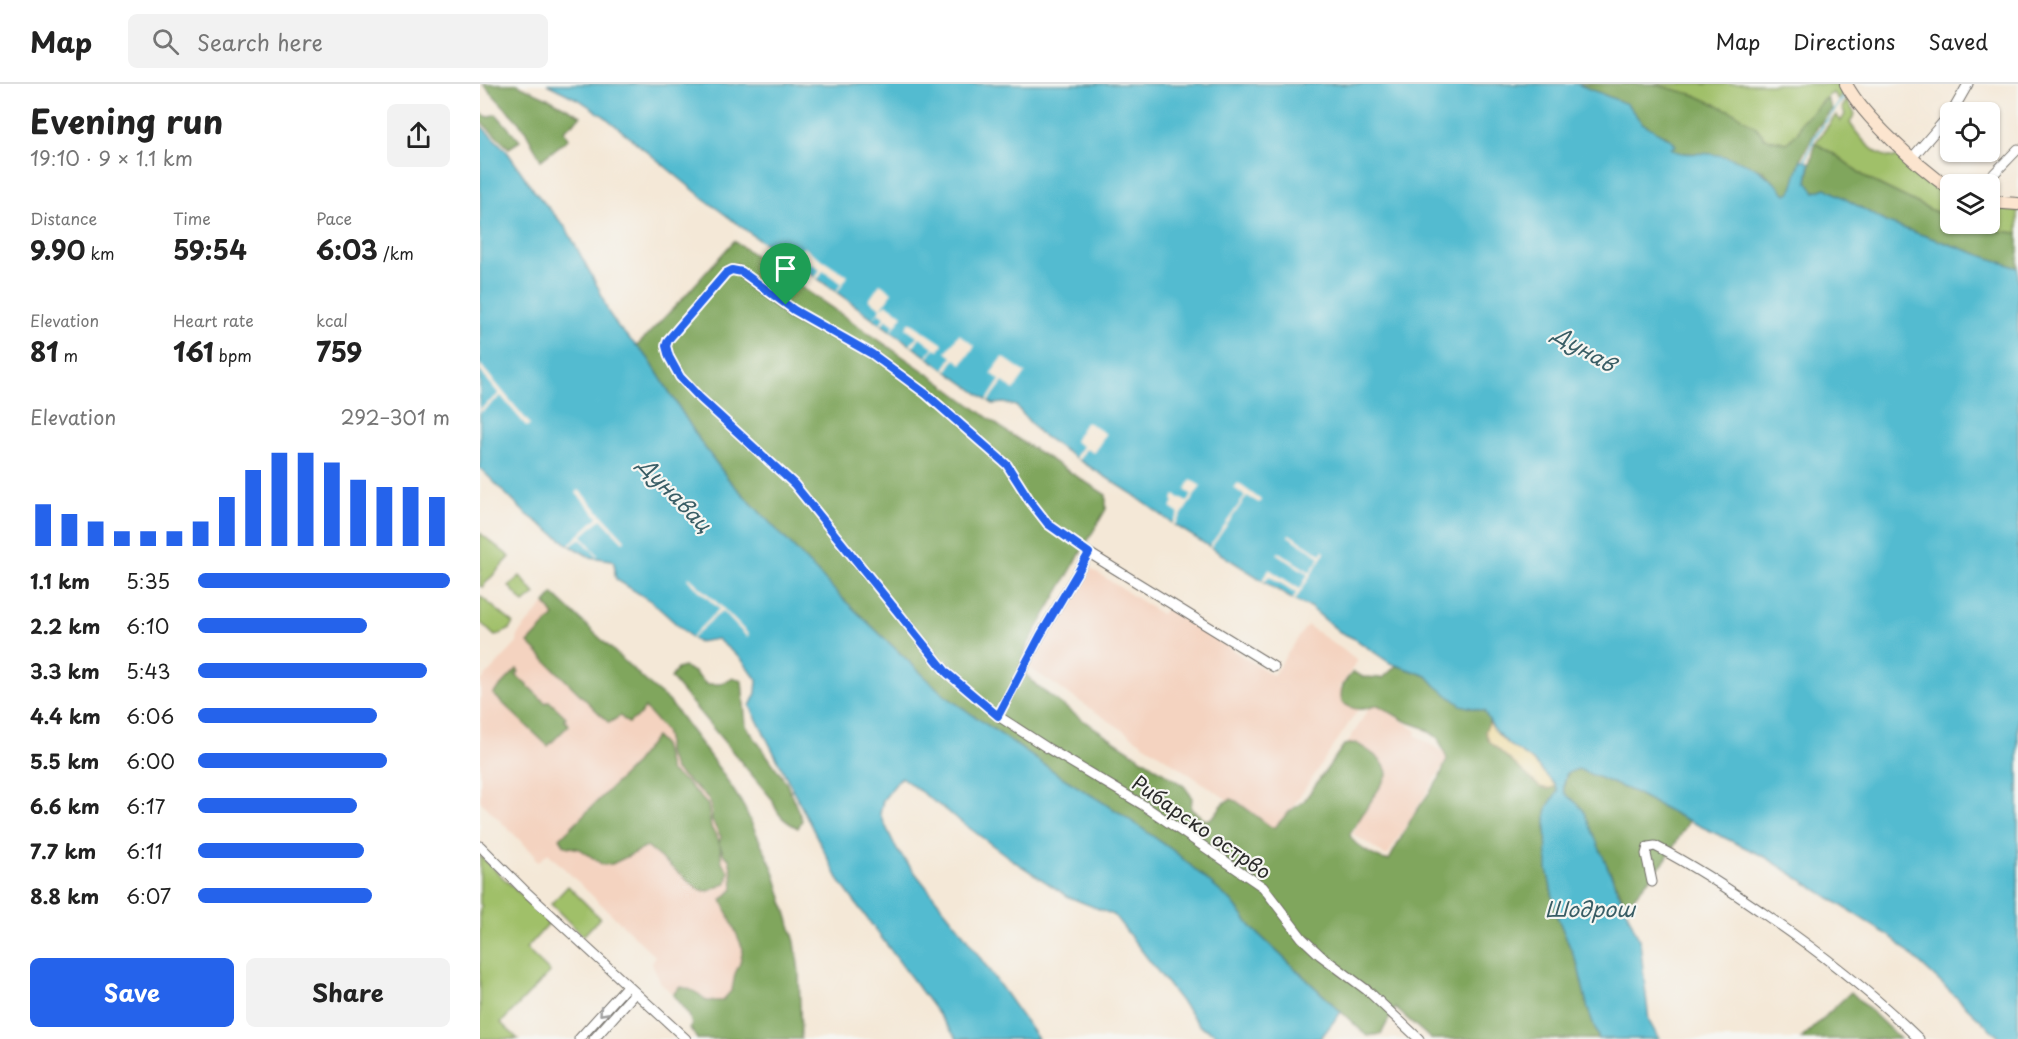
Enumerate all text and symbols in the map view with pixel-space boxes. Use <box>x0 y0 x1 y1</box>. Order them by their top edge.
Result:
search box <box>128 14 548 68</box>
text: Map <box>30 20 92 63</box>
icon: search <box>149 25 182 58</box>
text: Search here <box>197 25 323 58</box>
text: Map <box>1715 25 1760 57</box>
text: Directions <box>1793 25 1895 57</box>
text: Saved <box>1928 25 1988 57</box>
text: Evening run <box>30 95 223 145</box>
map controls <box>1940 102 2000 234</box>
button: locate <box>1940 102 2000 162</box>
button: share <box>387 104 450 167</box>
text: 19:10 · 9 × 1.1 km <box>30 143 193 173</box>
button: layers <box>1940 174 2000 234</box>
text: Distance <box>30 206 97 230</box>
text: Time <box>173 206 211 230</box>
text: Pace <box>316 206 352 230</box>
text: 9.90 <box>30 230 85 269</box>
text: 59:54 <box>173 230 247 269</box>
text: 6:03 <box>316 230 378 269</box>
text: km <box>85 241 115 265</box>
text: /km <box>378 241 414 265</box>
pin <box>760 243 811 305</box>
icon: arrive <box>769 252 802 285</box>
text: Elevation <box>30 308 99 332</box>
text: Heart rate <box>173 308 254 332</box>
text: kcal <box>316 308 348 332</box>
water label: Дунав <box>1546 316 1624 380</box>
text: 81 <box>30 332 58 371</box>
text: 161 <box>173 332 214 371</box>
text: 759 <box>316 332 362 371</box>
text: m <box>58 343 78 367</box>
text: bpm <box>214 343 252 367</box>
text: Elevation <box>30 402 116 432</box>
text: 292–301 m <box>341 402 450 432</box>
water label: Дунавац <box>631 448 720 539</box>
text: 1.1 km <box>30 566 90 596</box>
text: 5:35 <box>126 566 170 596</box>
text: 2.2 km <box>30 611 100 641</box>
text: 6:10 <box>126 611 169 641</box>
text: 3.3 km <box>30 656 100 686</box>
text: 5:43 <box>126 656 170 686</box>
text: 4.4 km <box>30 701 101 731</box>
text: 6:06 <box>126 701 174 731</box>
text: 5.5 km <box>30 746 99 776</box>
text: 6:00 <box>126 746 175 776</box>
street label: Рибарско острво <box>1126 768 1278 886</box>
text: 6.6 km <box>30 791 100 821</box>
text: 6:17 <box>126 791 165 821</box>
text: 7.7 km <box>30 836 96 866</box>
text: 6:11 <box>126 836 162 866</box>
text: 8.8 km <box>30 881 99 911</box>
text: 6:07 <box>126 881 171 911</box>
water label: Шодрош <box>1545 892 1637 924</box>
button: Save <box>30 958 234 1027</box>
button: Share <box>246 958 450 1027</box>
one-way arrow <box>599 1006 610 1016</box>

